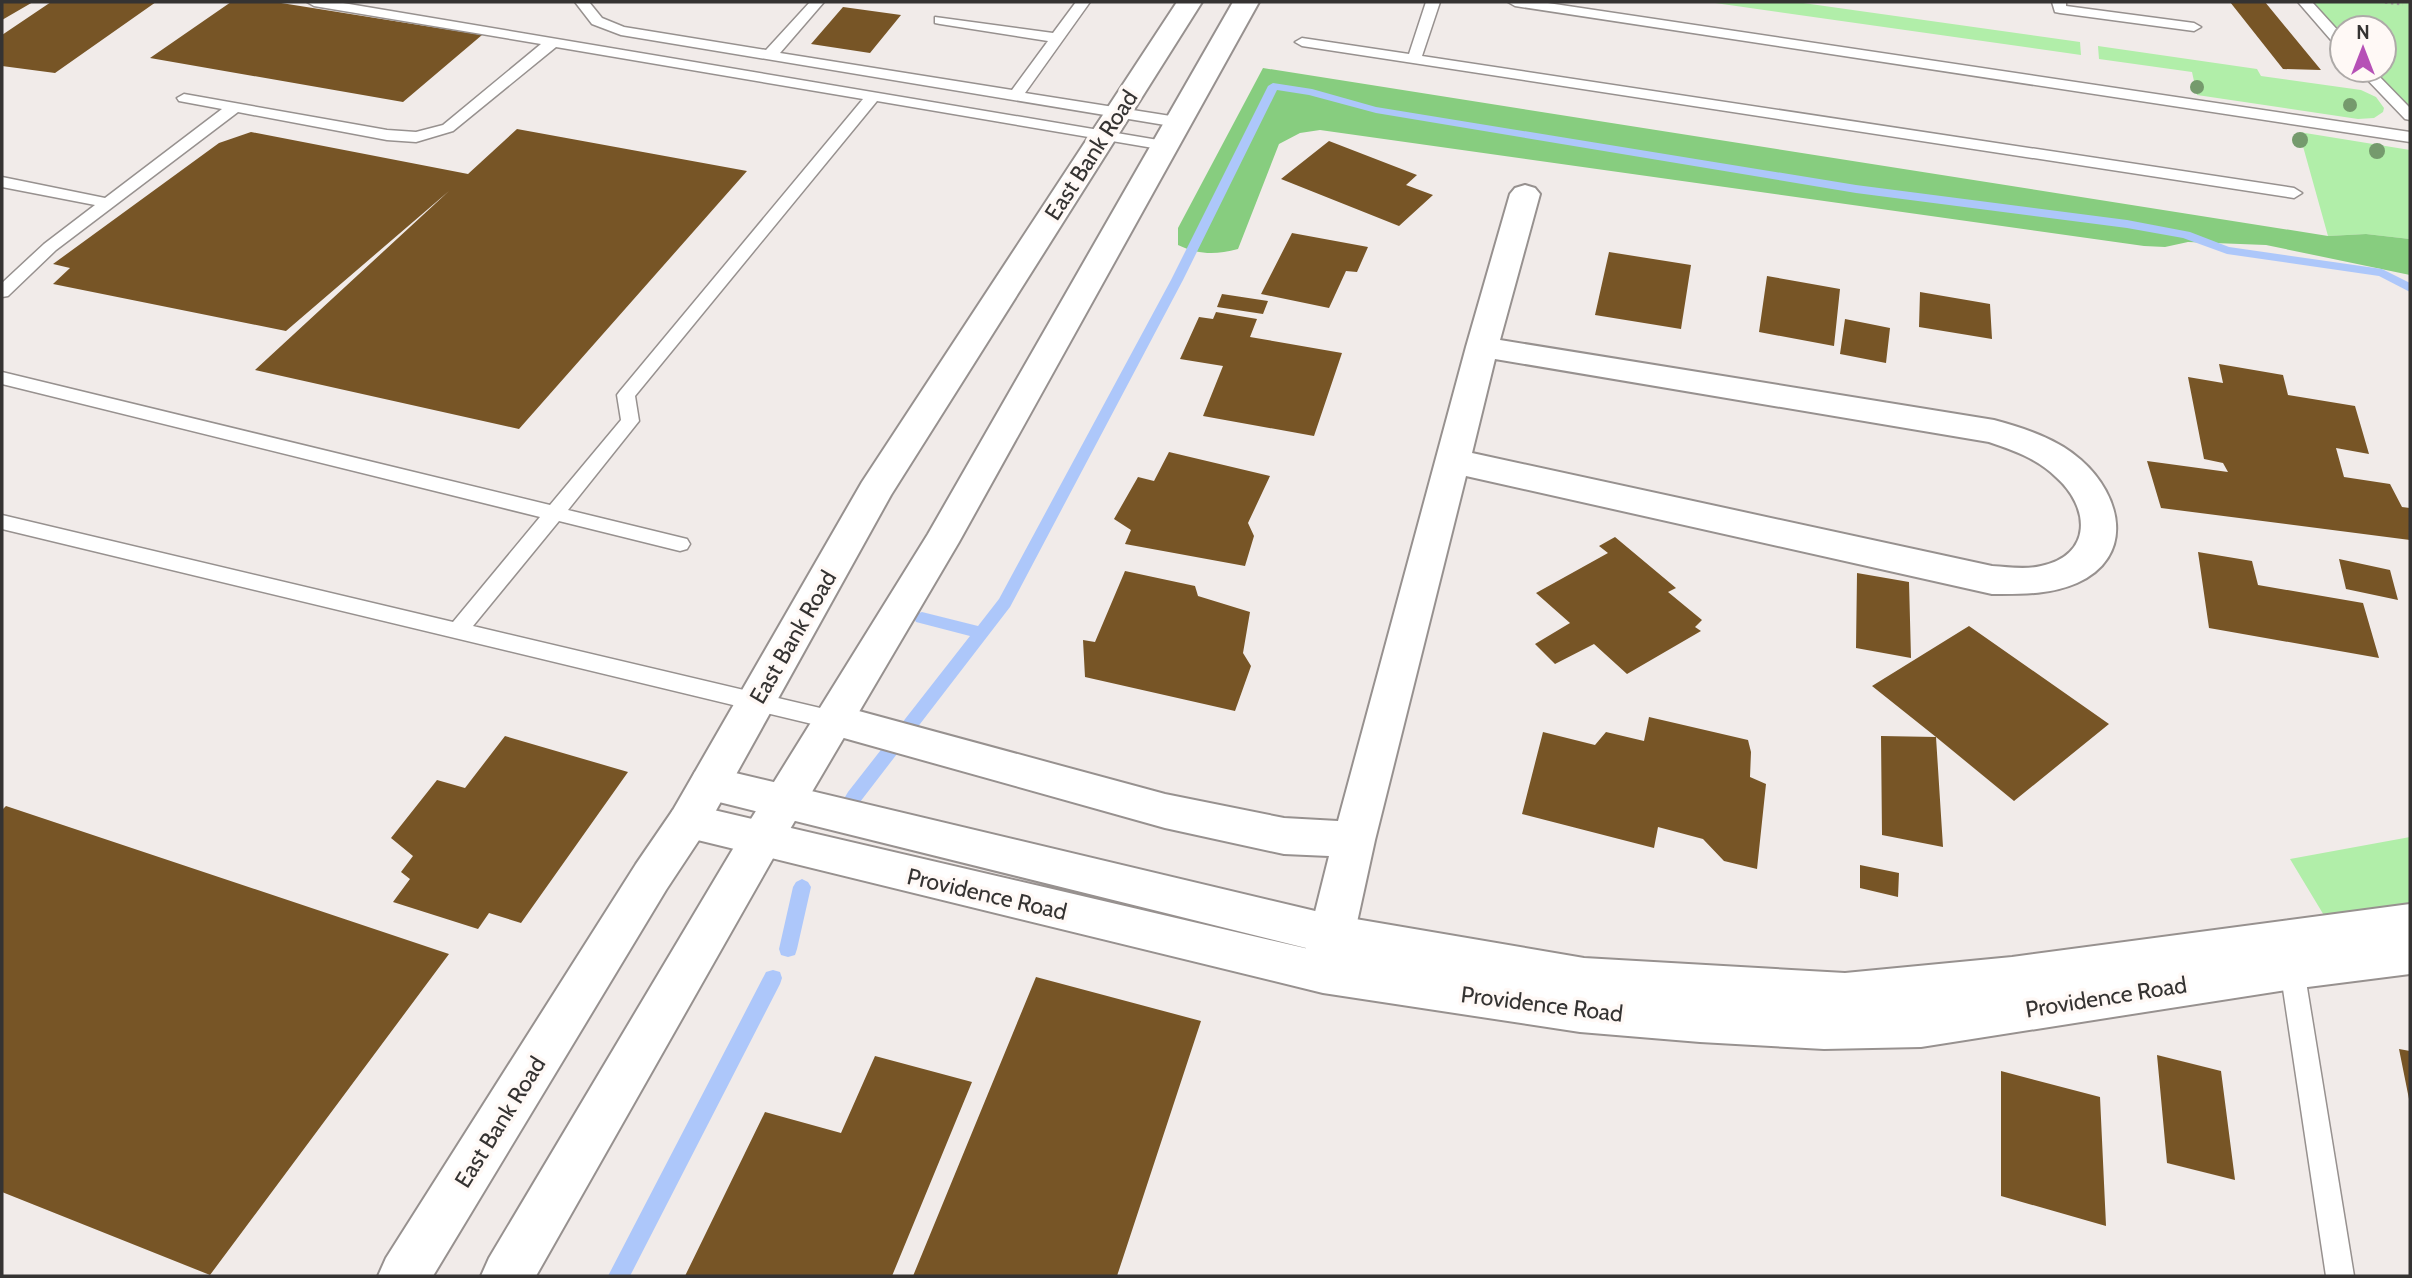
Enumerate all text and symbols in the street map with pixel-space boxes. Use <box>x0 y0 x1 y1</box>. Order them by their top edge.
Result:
north arrow <box>2328 14 2398 84</box>
text: N <box>2356 21 2370 44</box>
street label: East Bank Road <box>1039 85 1143 225</box>
street label: East Bank Road <box>744 565 842 709</box>
street label: Providence Road <box>904 862 1070 926</box>
street label: Providence Road <box>2023 970 2189 1024</box>
street label: Providence Road <box>1459 980 1625 1028</box>
street label: East Bank Road <box>449 1051 551 1193</box>

